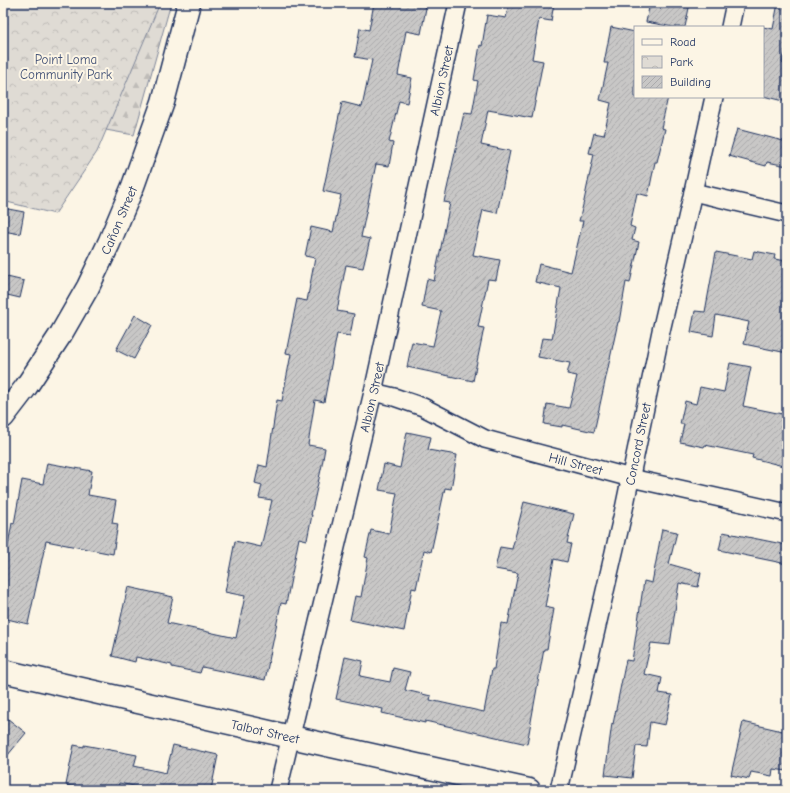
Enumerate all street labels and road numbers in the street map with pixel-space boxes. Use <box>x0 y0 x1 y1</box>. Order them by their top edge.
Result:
street label: Albion Street <box>426 43 456 117</box>
street label: Cañon Street <box>97 183 140 257</box>
street label: Albion Street <box>356 359 387 433</box>
street label: Concord Street <box>622 400 654 486</box>
street label: Hill Street <box>547 449 606 478</box>
street label: Talbot Street <box>230 716 302 746</box>

